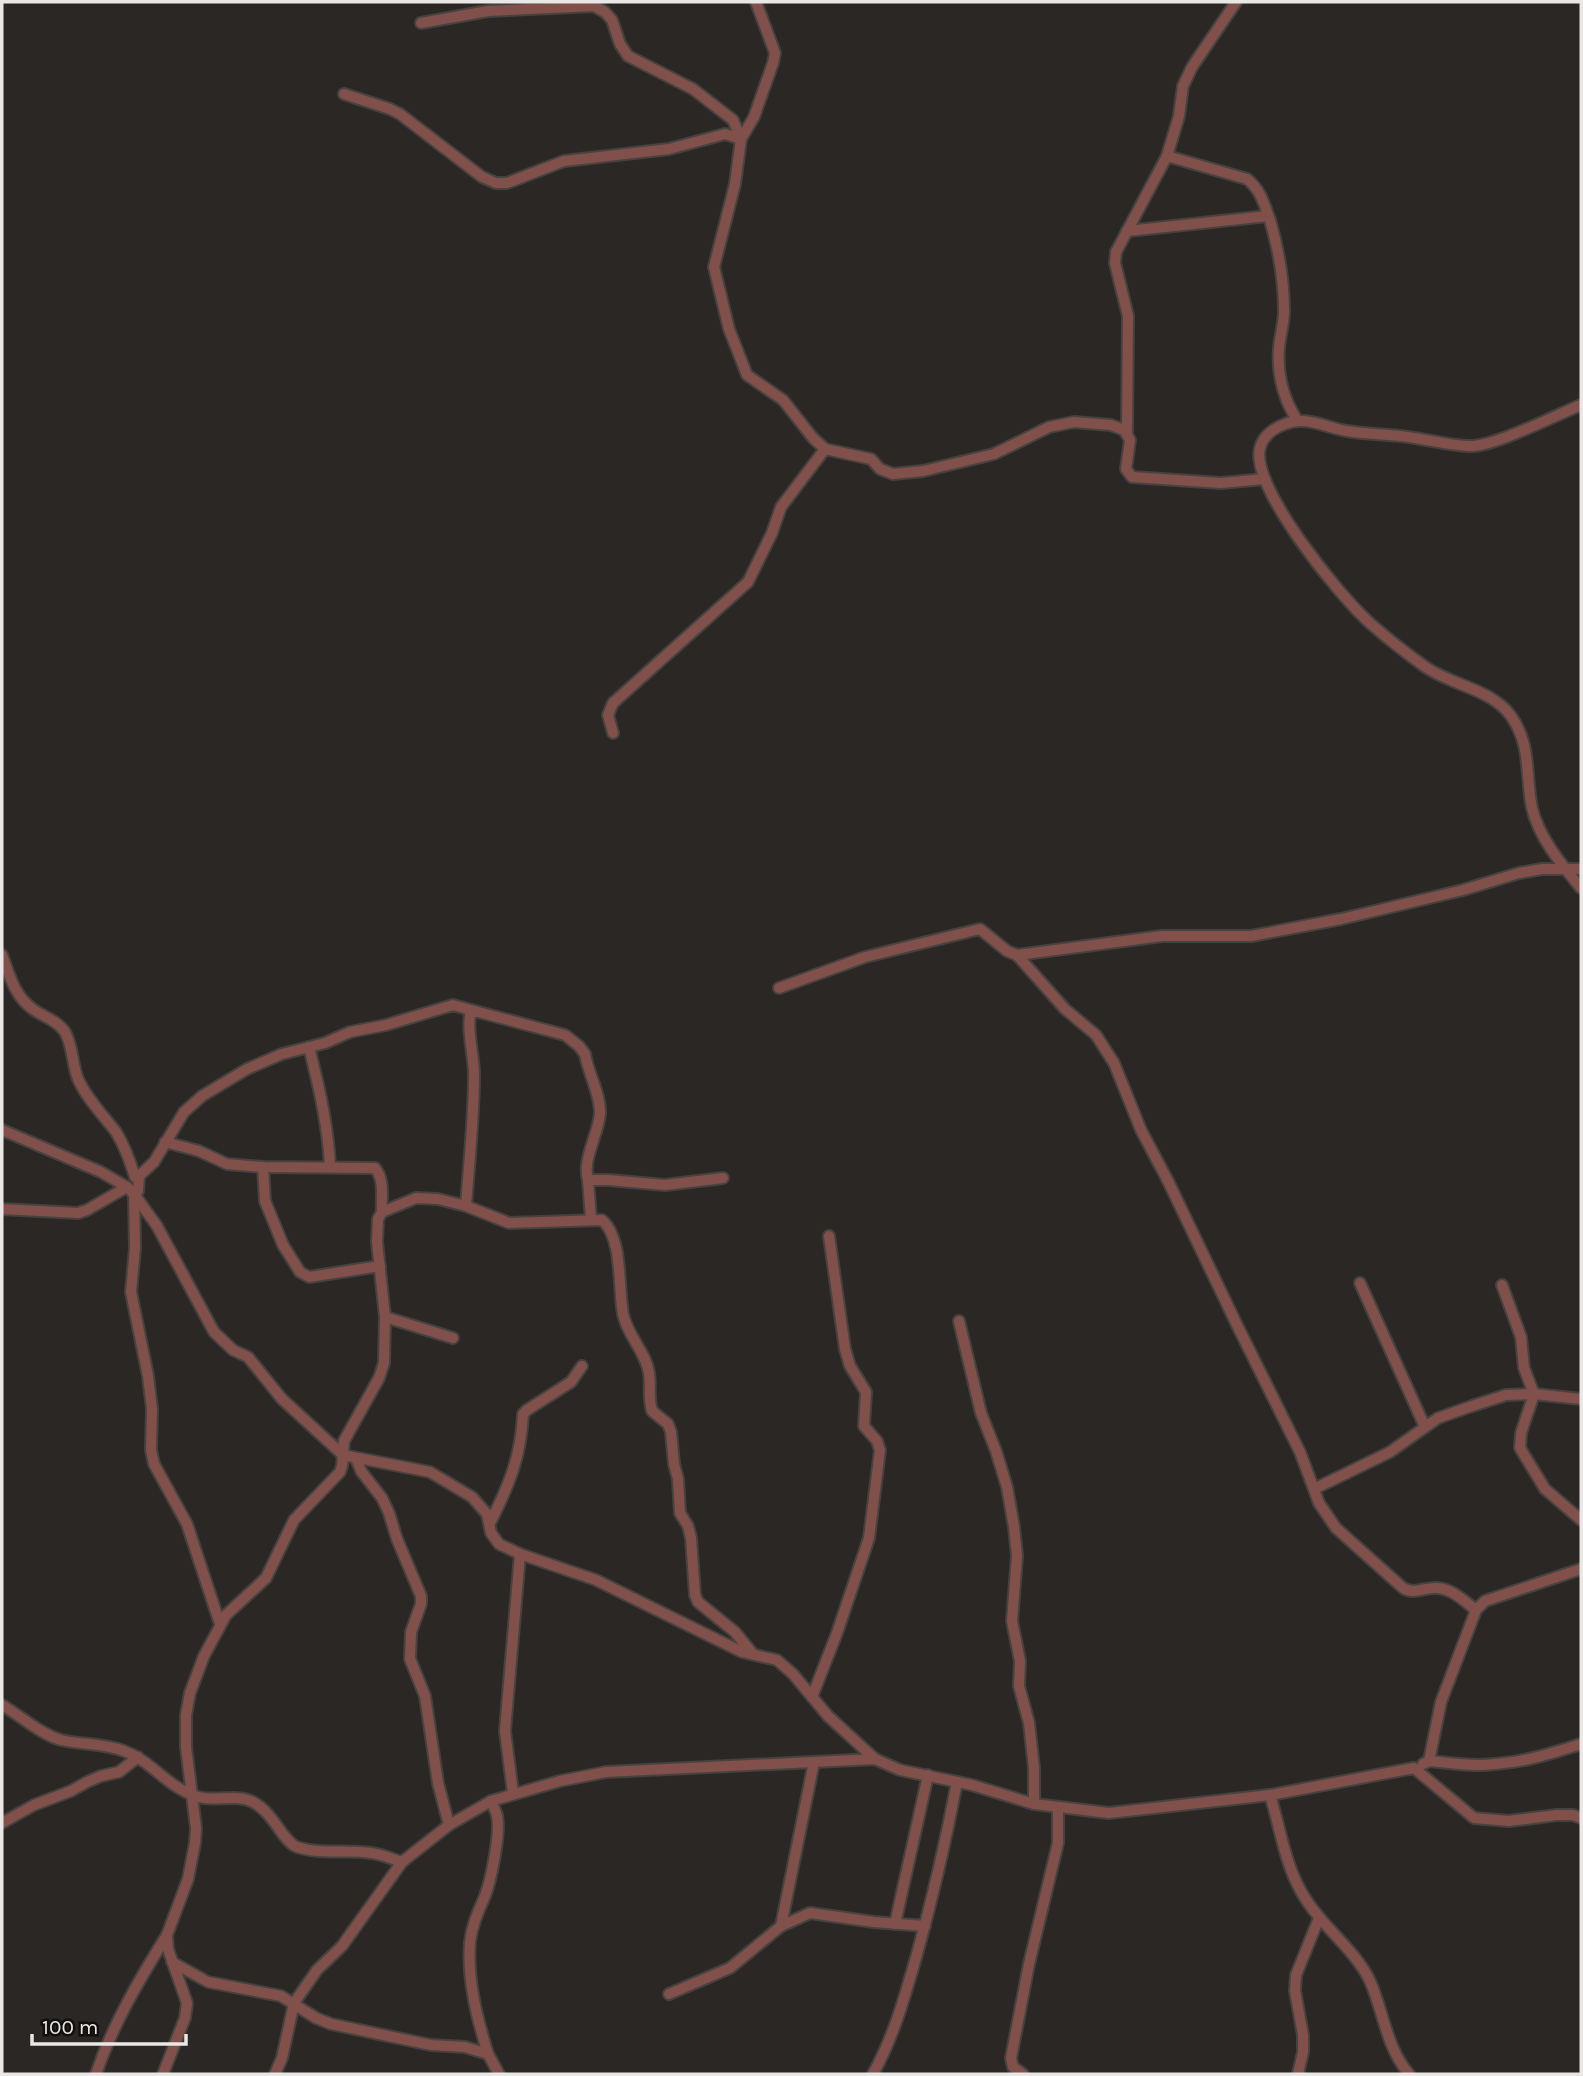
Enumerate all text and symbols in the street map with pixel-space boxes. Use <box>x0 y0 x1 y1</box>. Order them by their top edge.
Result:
scale bar <box>32 2002 186 2046</box>
text: 100 m <box>42 2015 99 2039</box>

